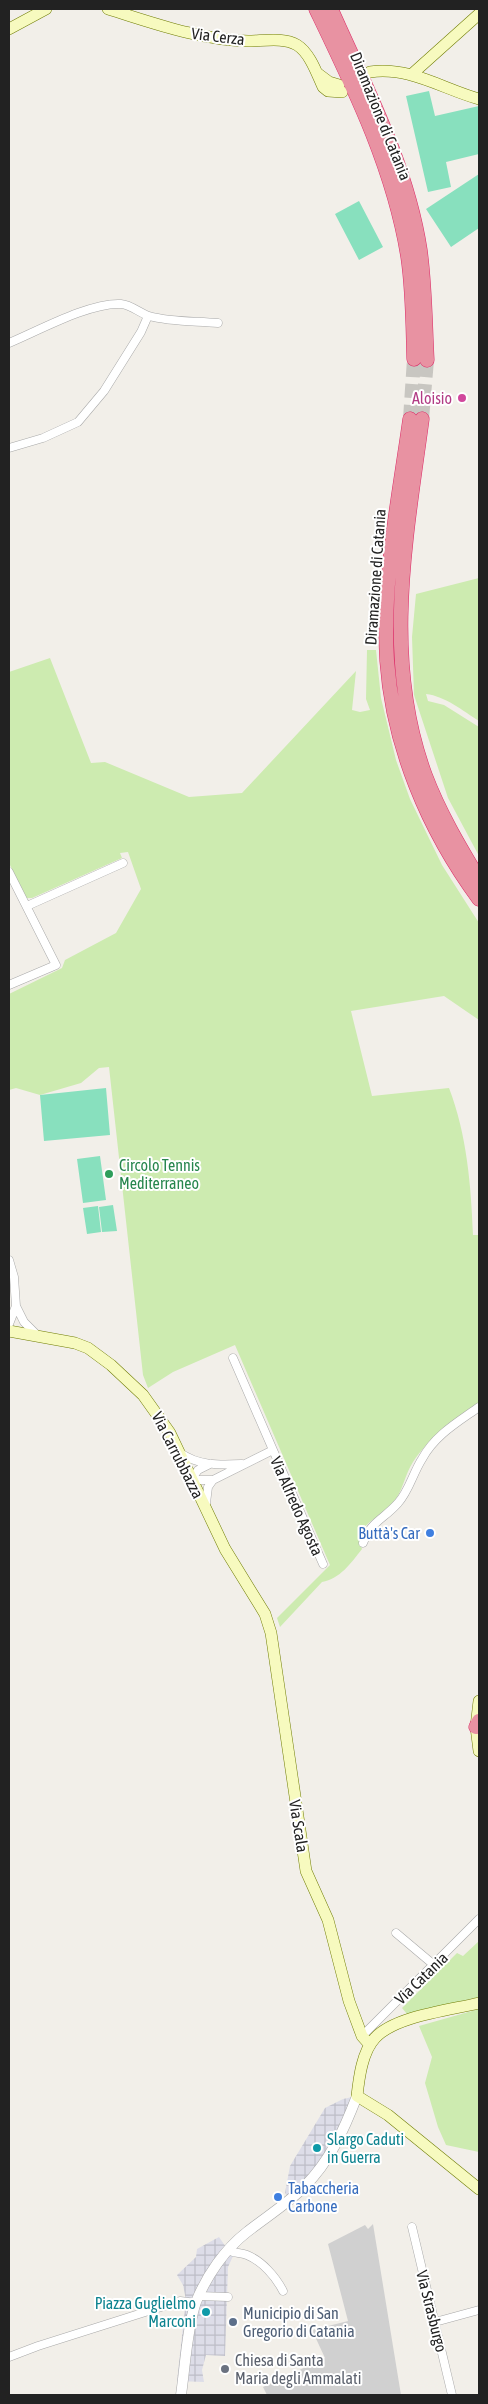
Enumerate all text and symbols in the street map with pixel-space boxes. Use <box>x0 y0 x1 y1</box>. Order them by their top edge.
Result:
street label: Via Cerza <box>190 24 246 48</box>
street label: Diramazione di Catania <box>347 49 415 183</box>
place label: Aloisio <box>412 389 452 407</box>
marker: Aloisio <box>456 392 468 404</box>
street label: Diramazione di Catania <box>361 508 389 646</box>
place label: Circolo Tennis Mediterraneo <box>119 1156 200 1192</box>
marker: Circolo Tennis Mediterraneo <box>103 1168 115 1180</box>
street label: Via Carrubbazza <box>149 1409 207 1501</box>
street label: Via Alfredo Agosta <box>266 1454 327 1559</box>
place label: Buttà's Car <box>358 1524 420 1542</box>
marker: Buttà's Car <box>424 1527 436 1539</box>
street label: Via Scala <box>286 1798 312 1854</box>
street label: Via Catania <box>391 1948 451 2008</box>
place label: Slargo Caduti in Guerra <box>327 2130 404 2166</box>
marker: Slargo Caduti in Guerra <box>311 2142 323 2154</box>
place label: Tabaccheria Carbone <box>288 2179 359 2215</box>
marker: Tabaccheria Carbone <box>272 2191 284 2203</box>
street label: Via Strasburgo <box>412 2268 451 2354</box>
place label: Piazza Guglielmo Marconi <box>95 2294 196 2330</box>
place label: Municipio di San Gregorio di Catania <box>243 2304 355 2341</box>
marker: Piazza Guglielmo Marconi <box>200 2306 212 2318</box>
marker: Municipio di San Gregorio di Catania <box>227 2316 239 2328</box>
place label: Chiesa di Santa Maria degli Ammalati <box>235 2351 361 2388</box>
marker: Chiesa di Santa Maria degli Ammalati <box>219 2363 231 2375</box>

